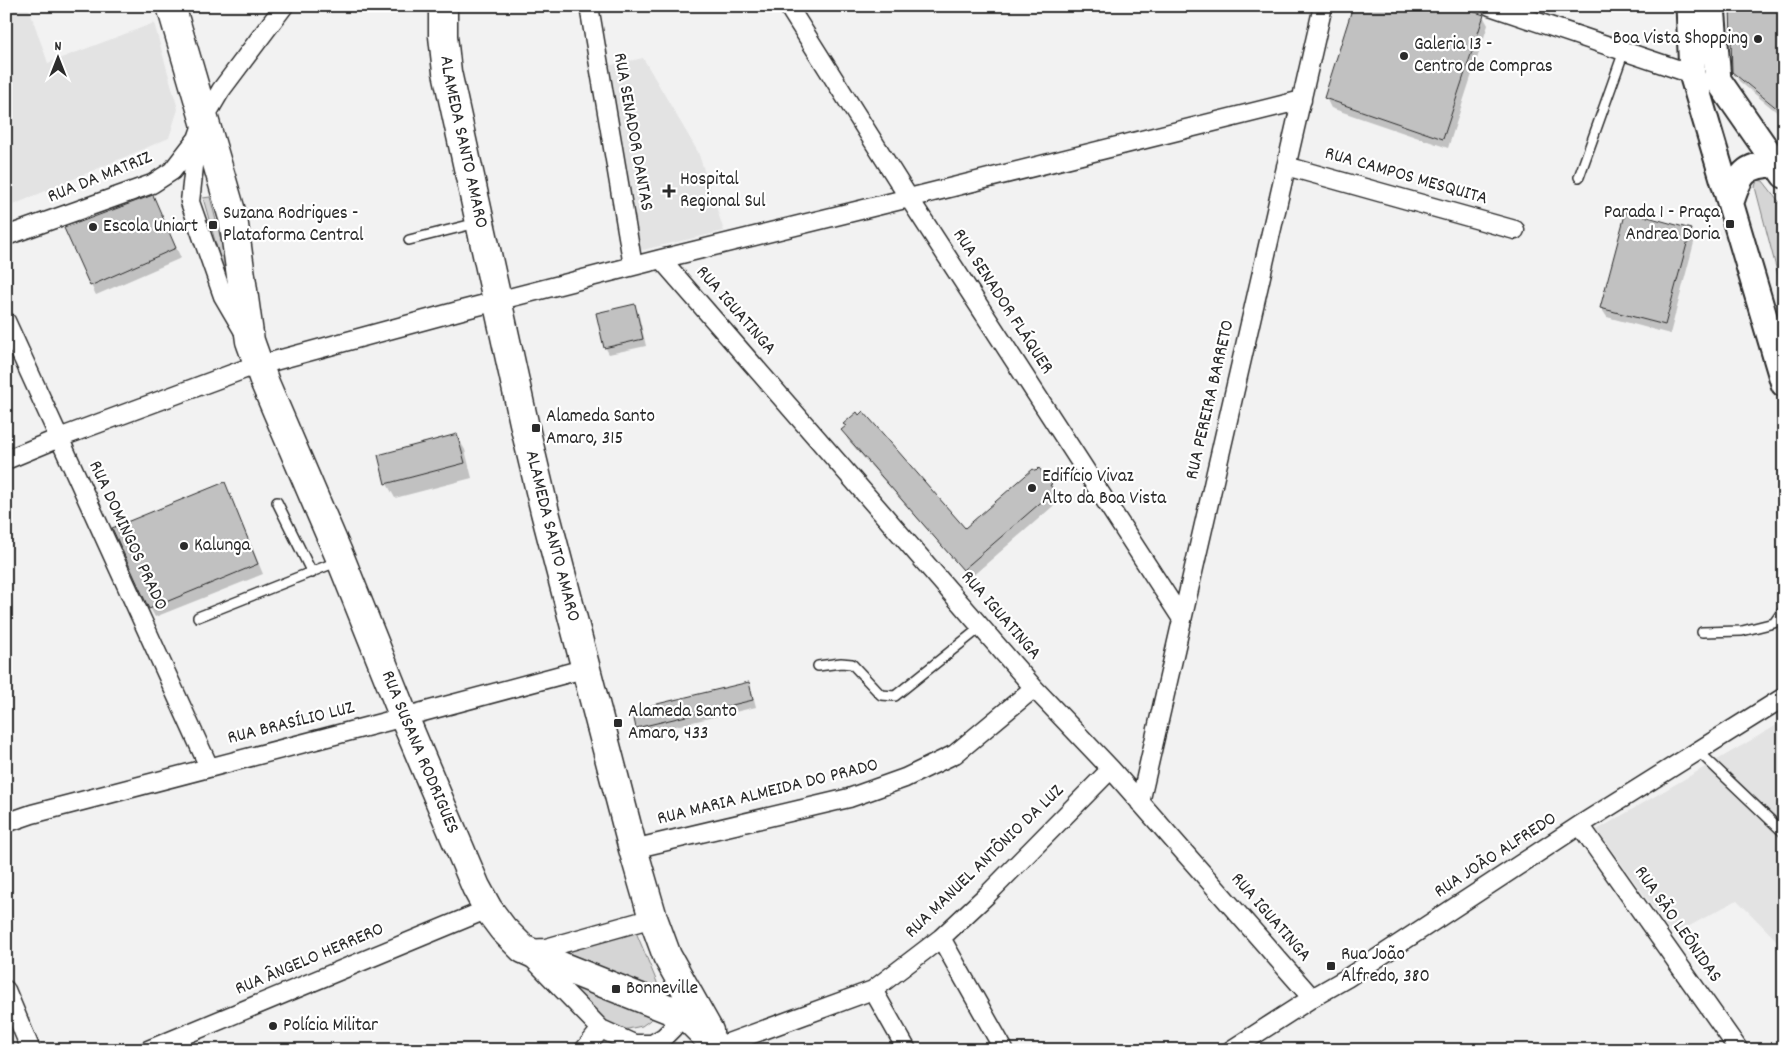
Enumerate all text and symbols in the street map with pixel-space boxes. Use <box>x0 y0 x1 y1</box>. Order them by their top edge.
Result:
place label: Boa Vista Shopping <box>1613 26 1748 53</box>
north arrow <box>32 32 82 82</box>
place label: Galeria 13 - Centro de Compras <box>1414 32 1553 81</box>
marker: Boa Vista Shopping <box>1752 33 1764 45</box>
text: N <box>55 37 62 57</box>
marker: Galeria 13 - Centro de Compras <box>1398 50 1410 62</box>
street label: RUA SENADOR DANTAS <box>605 51 659 213</box>
street label: ALAMEDA SANTO AMARO <box>432 54 494 231</box>
street label: RUA CAMPOS MESQUITA <box>1321 141 1491 213</box>
street label: RUA DA MATRIZ <box>44 145 157 211</box>
place label: Hospital Regional Sul <box>680 167 766 216</box>
marker: Hospital Regional Sul <box>662 184 676 198</box>
place label: Parada 1 - Praça Andrea Doria <box>1604 200 1721 249</box>
place label: Suzana Rodrigues - Plataforma Central <box>223 201 364 250</box>
place label: Escola Uniart <box>103 214 198 241</box>
marker: Parada 1 - Praça Andrea Doria <box>1724 218 1736 230</box>
marker: Suzana Rodrigues - Plataforma Central <box>207 219 219 231</box>
marker: Escola Uniart <box>87 221 99 233</box>
street label: RUA SENADOR FLÁQUER <box>945 224 1059 380</box>
street label: RUA IGUATINGA <box>688 260 782 362</box>
street label: RUA PEREIRA BARRETO <box>1179 317 1243 483</box>
place label: Alameda Santo Amaro, 315 <box>546 404 655 453</box>
marker: Alameda Santo Amaro, 315 <box>530 422 542 434</box>
street label: ALAMEDA SANTO AMARO <box>517 448 587 625</box>
street label: RUA DOMINGOS PRADO <box>80 457 174 615</box>
place label: Edifício Vivaz Alto da Boa Vista <box>1042 464 1167 513</box>
marker: Edifício Vivaz Alto da Boa Vista <box>1026 482 1038 494</box>
place label: Kalunga <box>194 533 252 560</box>
marker: Kalunga <box>178 540 190 552</box>
street label: RUA IGUATINGA <box>953 565 1047 667</box>
street label: RUA SUSANA RODRIGUES <box>373 667 466 838</box>
street label: RUA BRASÍLIO LUZ <box>225 695 358 753</box>
place label: Alameda Santo Amaro, 433 <box>628 699 737 748</box>
marker: Alameda Santo Amaro, 433 <box>612 717 624 729</box>
street label: RUA MARIA ALMEIDA DO PRADO <box>655 752 881 834</box>
street label: RUA MANUEL ANTÔNIO DA LUZ <box>899 778 1071 945</box>
street label: RUA JOÃO ALFREDO <box>1429 806 1563 906</box>
street label: RUA SÃO LEÔNIDAS <box>1627 861 1727 989</box>
street label: RUA IGUATINGA <box>1223 867 1317 969</box>
street label: RUA ÂNGELO HERRERO <box>231 916 389 1004</box>
place label: Rua João Alfredo, 380 <box>1341 942 1430 991</box>
marker: Rua João Alfredo, 380 <box>1325 960 1337 972</box>
place label: Bonneville <box>626 976 698 1003</box>
marker: Bonneville <box>610 983 622 995</box>
place label: Polícia Militar <box>283 1013 378 1040</box>
marker: Polícia Militar <box>267 1020 279 1032</box>

